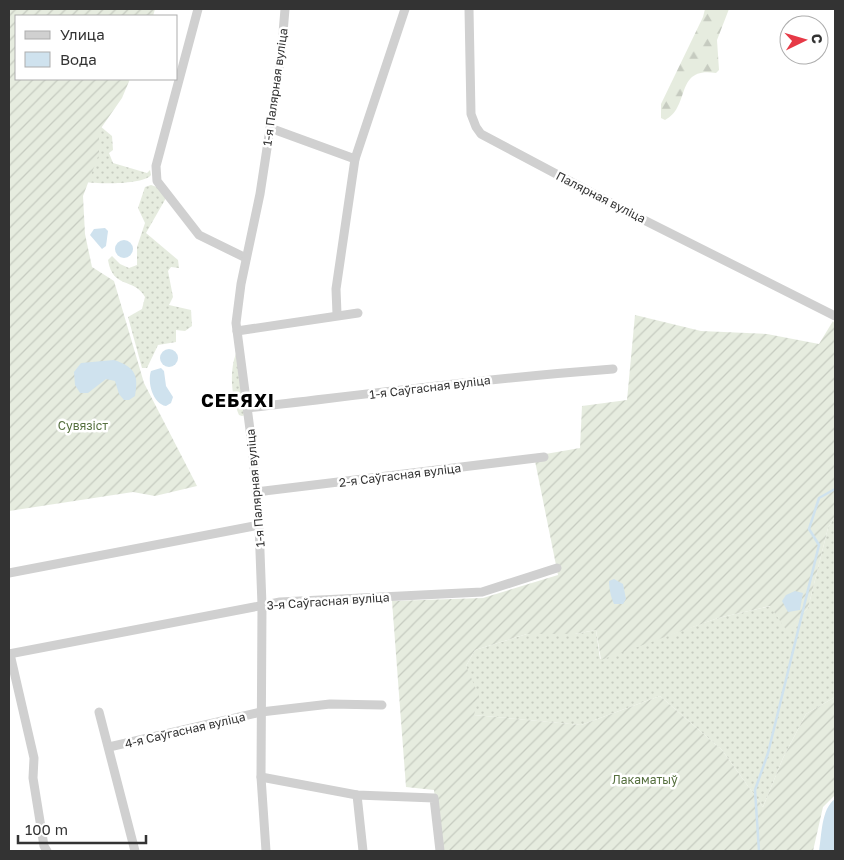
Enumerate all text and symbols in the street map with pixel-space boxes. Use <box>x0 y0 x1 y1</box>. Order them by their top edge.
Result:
legend <box>15 15 178 80</box>
north arrow <box>779 15 829 65</box>
text: Улица <box>60 25 105 43</box>
street label: 1-я Палярная вуліца <box>259 27 291 147</box>
text: С <box>809 33 826 45</box>
text: Вода <box>60 50 97 68</box>
street label: Палярная вуліца <box>554 168 648 226</box>
street label: 1-я Саўгасная вуліца <box>369 372 491 402</box>
district label: СЕБЯХІ <box>201 389 275 411</box>
park label: Сувязіст <box>58 418 108 433</box>
street label: 1-я Палярная вуліца <box>242 428 268 548</box>
street label: 2-я Саўгасная вуліца <box>338 460 462 490</box>
street label: 3-я Саўгасная вуліца <box>266 589 390 613</box>
street label: 4-я Саўгасная вуліца <box>123 709 247 751</box>
park label: Лакаматыў <box>612 772 678 787</box>
scale bar <box>18 812 145 844</box>
text: 100 m <box>25 820 68 838</box>

